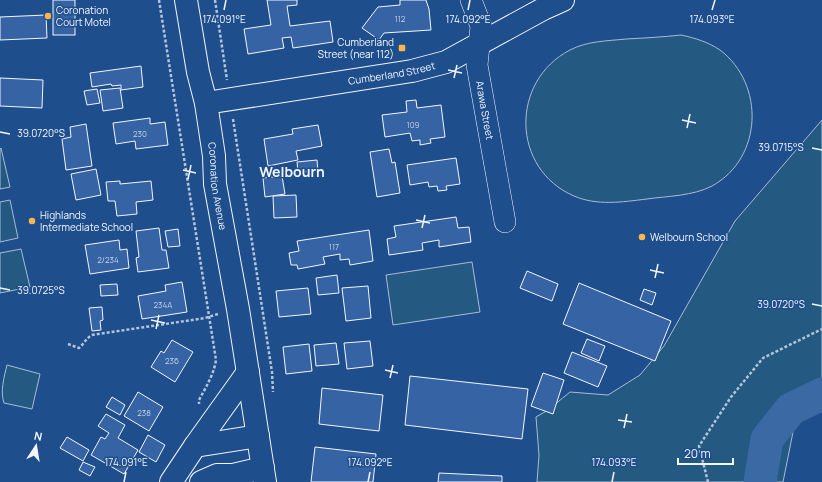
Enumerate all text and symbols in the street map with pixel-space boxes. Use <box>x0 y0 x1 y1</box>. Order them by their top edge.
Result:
place label: Coronation Court Motel <box>56 3 111 29</box>
marker: Coronation Court Motel <box>43 11 53 21</box>
text: 174.091°E <box>202 12 246 26</box>
text: 174.092°E <box>446 12 491 26</box>
text: 174.093°E <box>690 12 735 26</box>
house number: 112 <box>395 13 406 24</box>
place label: Cumberland Street (near 112) <box>318 35 394 61</box>
marker: Cumberland Street (near 112) <box>397 43 407 53</box>
street label: Cumberland Street <box>347 58 437 88</box>
street label: Arawa Street <box>473 80 497 141</box>
house number: 109 <box>407 119 420 130</box>
text: 39.0720°S <box>17 126 65 140</box>
house number: 230 <box>133 128 147 139</box>
text: 39.0715°S <box>758 140 804 154</box>
street label: Coronation Avenue <box>205 141 230 231</box>
district label: Welbourn <box>259 162 325 181</box>
place label: Highlands Intermediate School <box>40 208 133 234</box>
marker: Highlands Intermediate School <box>27 216 37 226</box>
place label: Welbourn School <box>650 230 728 244</box>
marker: Welbourn School <box>637 232 647 242</box>
house number: 117 <box>329 241 339 252</box>
house number: 2/234 <box>97 254 119 265</box>
text: 39.0725°S <box>17 283 65 297</box>
text: 39.0720°S <box>757 297 805 311</box>
house number: 234A <box>154 299 172 310</box>
house number: 236 <box>165 355 179 366</box>
house number: 238 <box>137 407 151 418</box>
north arrow <box>16 426 56 466</box>
text: N <box>33 428 44 444</box>
scale bar <box>678 440 733 466</box>
text: 20 m <box>684 445 711 462</box>
text: 174.091°E <box>104 455 148 469</box>
text: 174.092°E <box>348 455 393 469</box>
text: 174.093°E <box>592 455 637 469</box>

